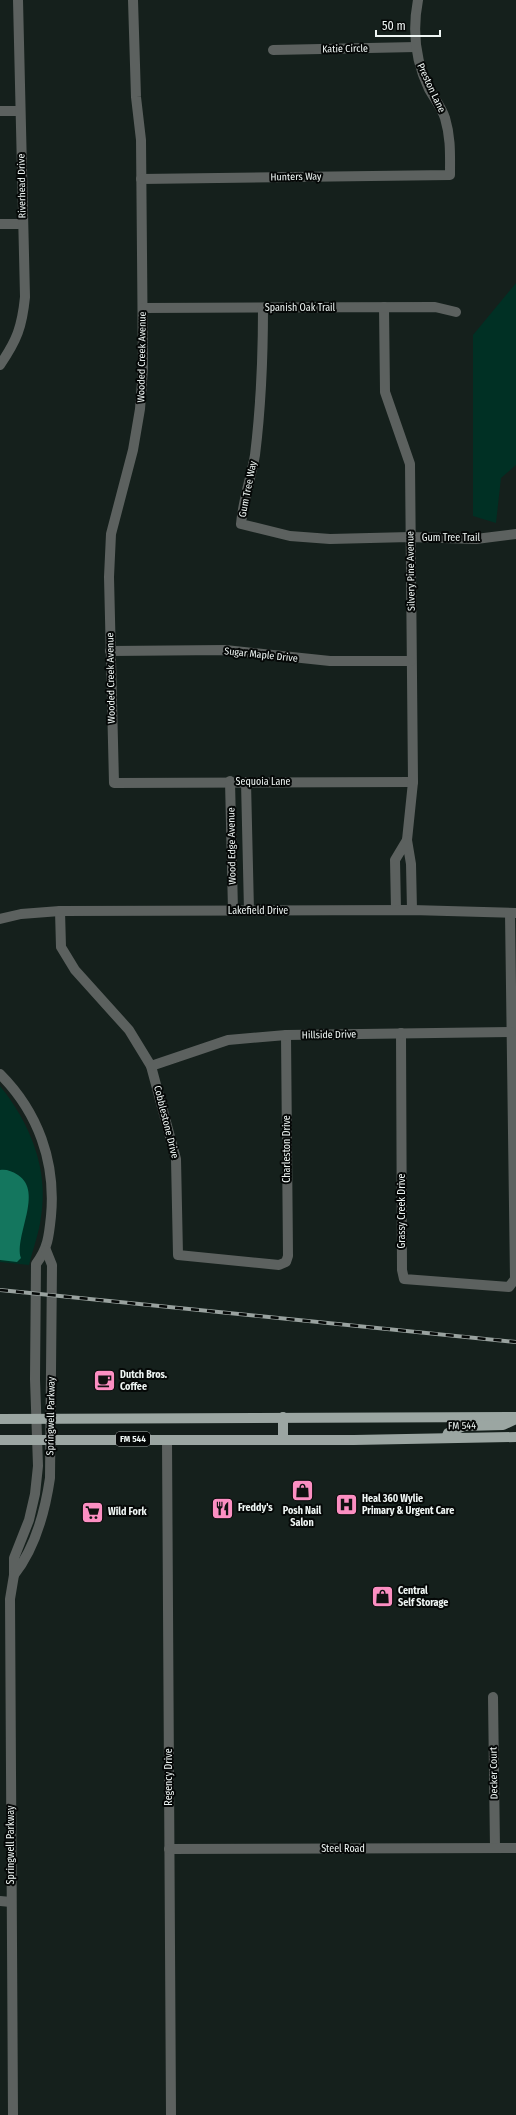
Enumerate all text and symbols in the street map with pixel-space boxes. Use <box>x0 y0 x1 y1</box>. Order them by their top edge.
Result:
scale bar <box>376 12 440 38</box>
text: 50 m <box>382 19 406 33</box>
street label: Katie Circle <box>322 43 368 55</box>
street label: Preston Lane <box>414 61 448 115</box>
street label: Riverhead Drive <box>15 153 29 218</box>
street label: Hunters Way <box>270 171 322 183</box>
street label: Spanish Oak Trail <box>265 302 336 314</box>
street label: Wooded Creek Avenue <box>135 311 149 403</box>
street label: Gum Tree Way <box>237 459 259 518</box>
street label: Silvery Pine Avenue <box>404 531 418 611</box>
street label: Gum Tree Trail <box>422 532 481 544</box>
street label: Wooded Creek Avenue <box>104 632 118 724</box>
street label: Sugar Maple Drive <box>224 645 298 665</box>
street label: Sequoia Lane <box>236 776 291 788</box>
street label: Wood Edge Avenue <box>225 807 239 885</box>
street label: Lakefield Drive <box>228 905 288 917</box>
street label: Hillside Drive <box>302 1029 356 1041</box>
street label: Cobblestone Drive <box>151 1084 181 1160</box>
street label: Charleston Drive <box>281 1115 293 1183</box>
street label: Grassy Creek Drive <box>396 1173 408 1249</box>
cafe icon: Dutch Bros. Coffee <box>92 1368 118 1394</box>
place label: Dutch Bros. Coffee <box>120 1369 168 1393</box>
street label: Springwell Parkway <box>44 1376 58 1455</box>
street label: FM 544 <box>448 1420 476 1432</box>
road number: FM 544 <box>116 1432 150 1446</box>
shop icon: Posh Nail Salon <box>289 1478 315 1504</box>
hospital icon: Heal 360 Wylie Primary & Urgent Care <box>333 1492 359 1518</box>
place label: Heal 360 Wylie Primary & Urgent Care <box>362 1493 454 1517</box>
restaurant icon: Freddy's <box>209 1495 235 1521</box>
supermarket icon: Wild Fork <box>79 1499 105 1525</box>
place label: Freddy's <box>238 1502 273 1514</box>
place label: Posh Nail Salon <box>283 1505 321 1529</box>
place label: Wild Fork <box>108 1506 148 1518</box>
shop icon: Central Self Storage <box>370 1584 396 1610</box>
place label: Central Self Storage <box>398 1585 448 1609</box>
street label: Decker Court <box>488 1746 500 1799</box>
street label: Regency Drive <box>163 1748 175 1806</box>
street label: Springwell Parkway <box>5 1805 17 1884</box>
street label: Steel Road <box>321 1843 365 1855</box>

